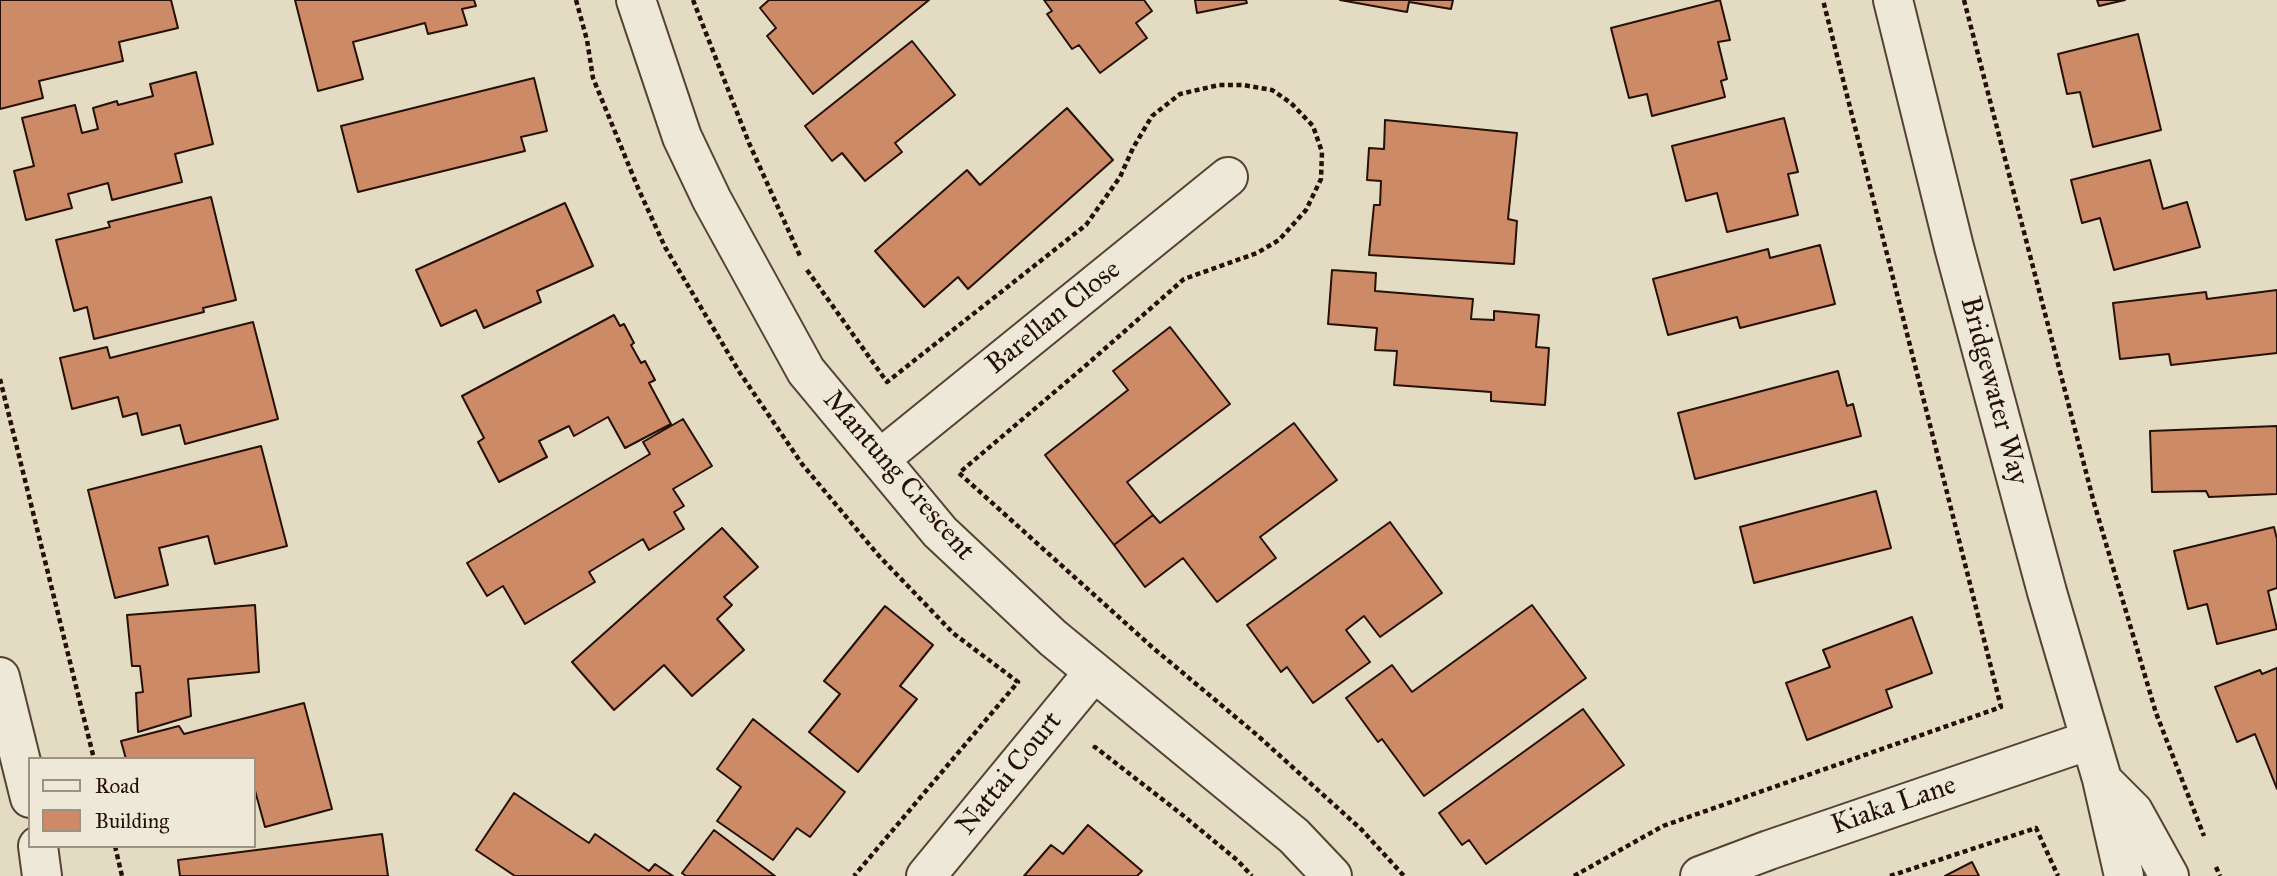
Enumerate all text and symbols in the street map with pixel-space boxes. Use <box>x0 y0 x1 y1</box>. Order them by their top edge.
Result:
street label: Barellan Close <box>980 254 1128 382</box>
street label: Bridgewater Way <box>1952 293 2034 489</box>
street label: Mantung Crescent <box>815 384 981 568</box>
street label: Nattai Court <box>950 706 1070 842</box>
legend <box>28 757 256 848</box>
street label: Kiaka Lane <box>1827 769 1961 843</box>
text: Road <box>95 773 140 799</box>
text: Building <box>95 808 169 834</box>

